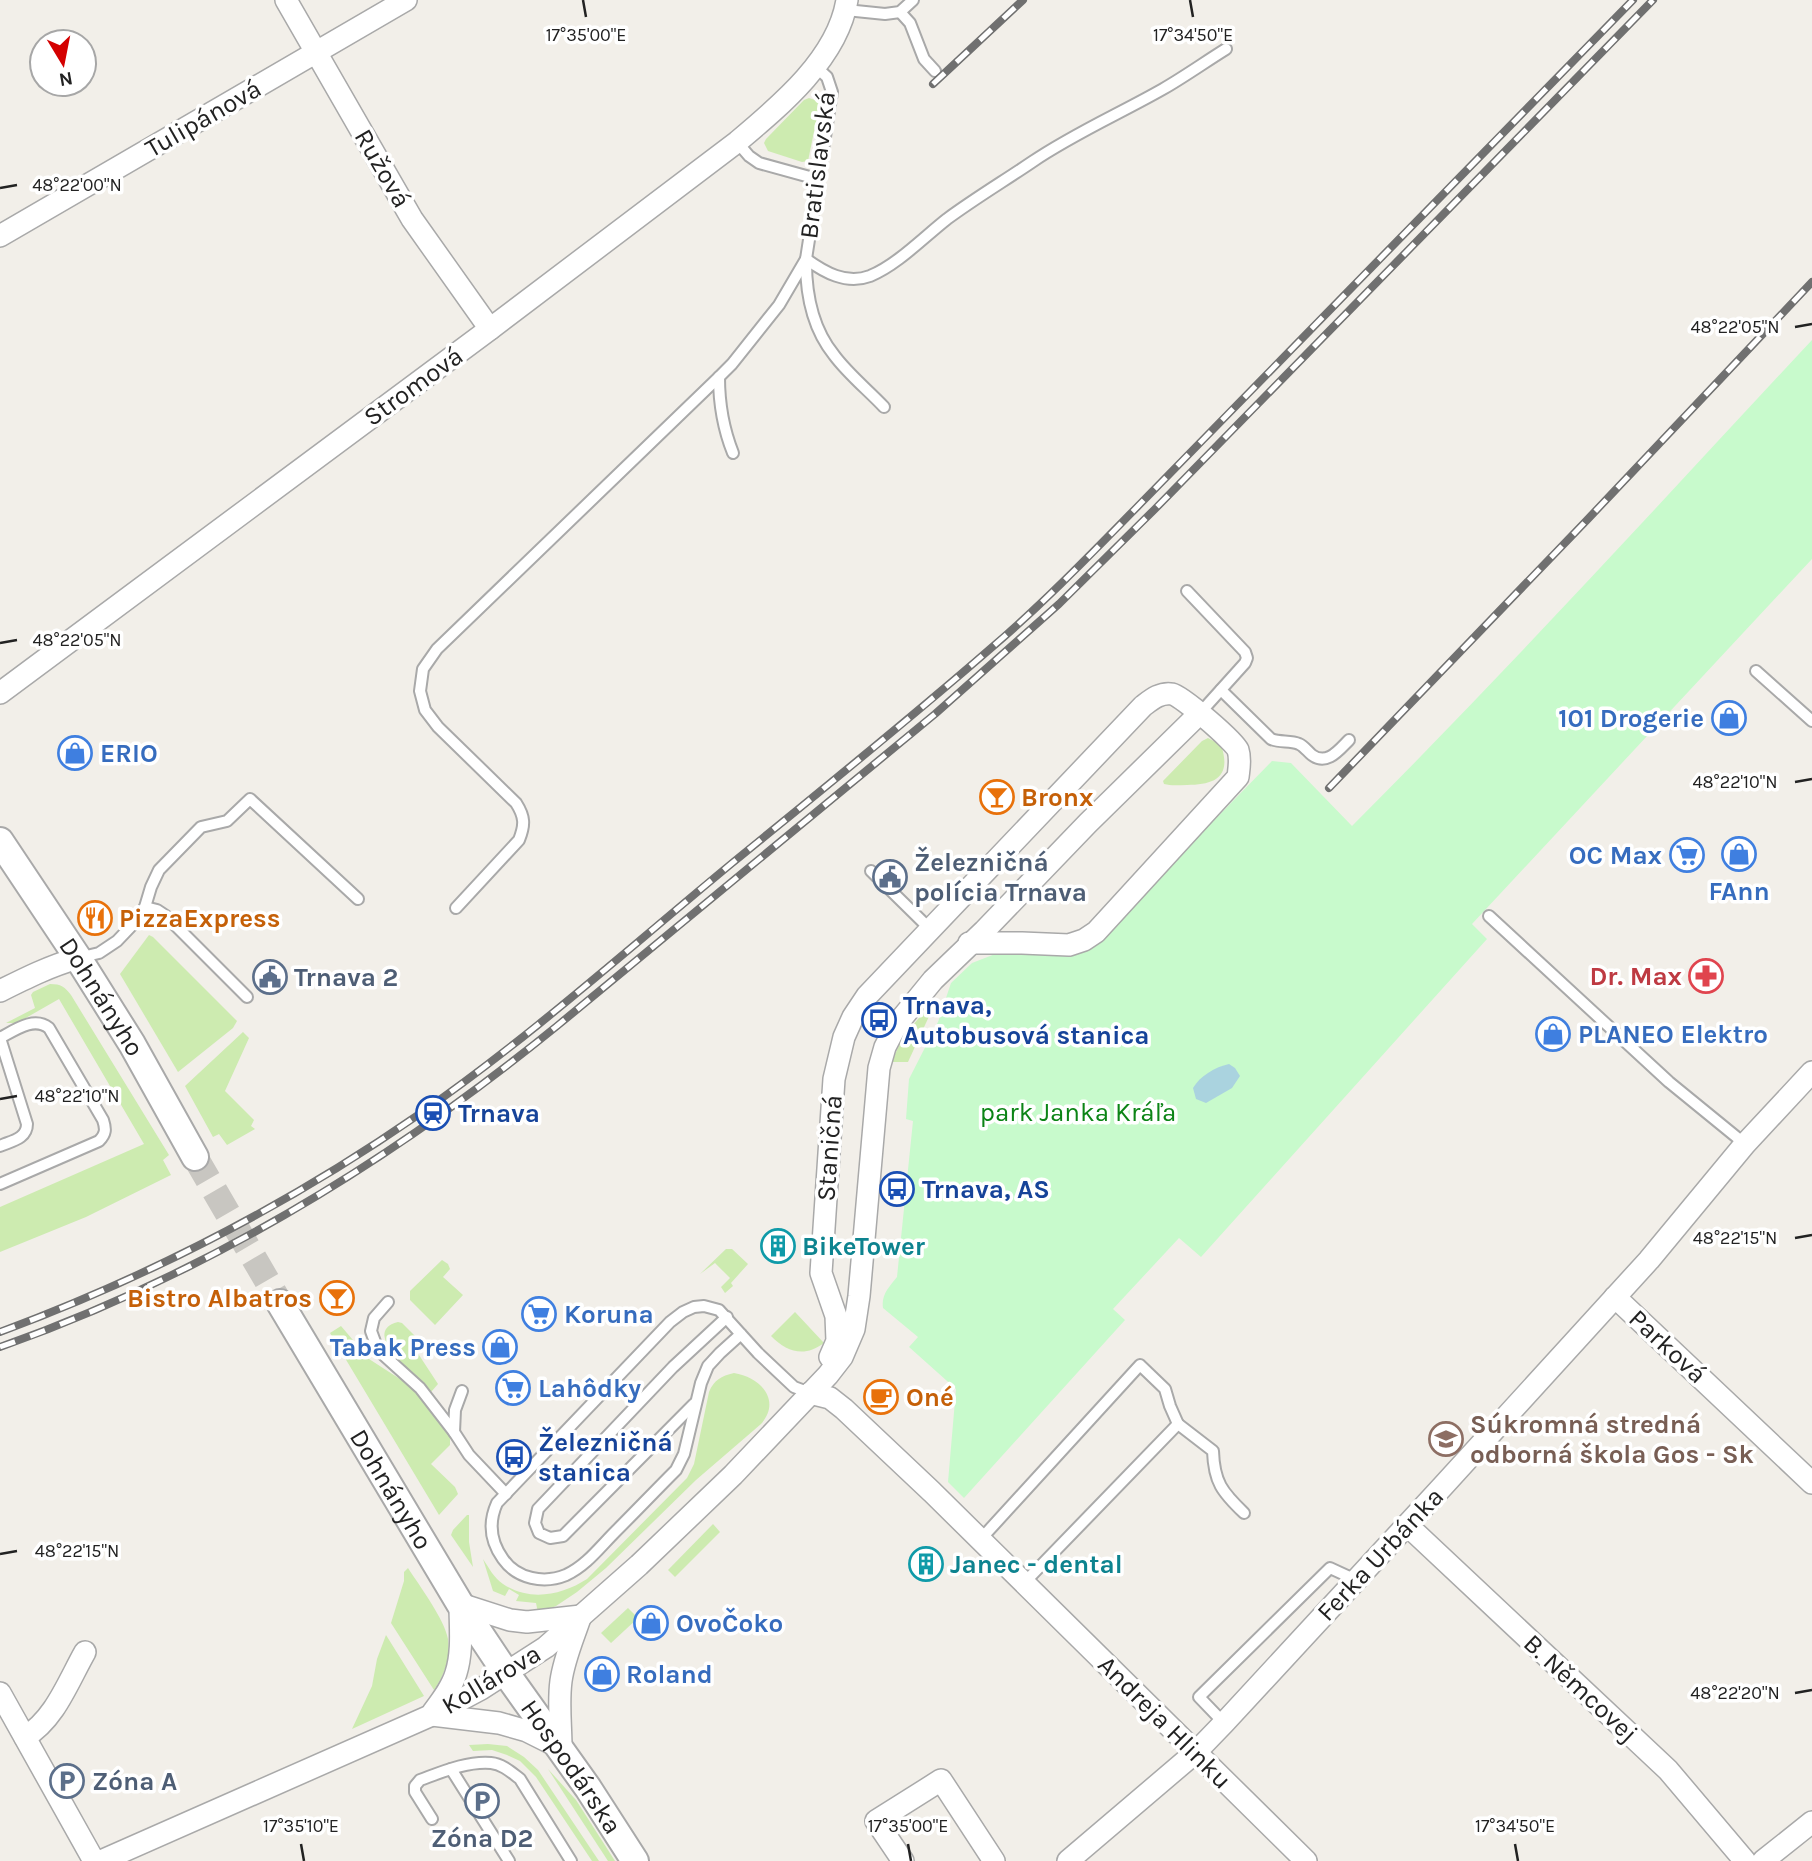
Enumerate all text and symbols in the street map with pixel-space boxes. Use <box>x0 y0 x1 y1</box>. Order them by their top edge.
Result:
text: 17°35'00"E <box>546 24 626 46</box>
text: 17°34'50"E <box>1153 24 1233 46</box>
north arrow <box>28 28 98 98</box>
text: N <box>57 67 74 91</box>
street label: Tulipánová <box>140 73 267 164</box>
street label: Bratislavská <box>793 90 842 241</box>
street label: Ružová <box>348 123 417 213</box>
text: 48°22'00"N <box>32 174 122 196</box>
text: 48°22'05"N <box>1690 316 1780 338</box>
street label: Stromová <box>358 340 469 433</box>
text: 48°22'05"N <box>32 629 122 651</box>
shop icon: 101 Drogerie <box>1710 699 1748 737</box>
place label: 101 Drogerie <box>1558 703 1704 734</box>
shop icon: ERIO <box>56 734 94 772</box>
place label: ERIO <box>100 738 158 769</box>
text: 48°22'10"N <box>1693 771 1777 793</box>
bar icon: Bronx <box>978 778 1016 816</box>
place label: Bronx <box>1021 782 1093 813</box>
shop icon: FAnn <box>1720 835 1758 873</box>
supermarket icon: OC Max <box>1668 836 1706 874</box>
place label: OC Max <box>1569 840 1662 871</box>
place label: Železničná polícia Trnava <box>914 846 1087 908</box>
public building icon: Železničná polícia Trnava <box>871 858 909 896</box>
place label: FAnn <box>1708 876 1770 907</box>
restaurant icon: PizzaExpress <box>76 899 114 937</box>
place label: PizzaExpress <box>119 903 281 934</box>
street label: Dohnányho <box>52 931 151 1062</box>
pharmacy icon: Dr. Max <box>1687 957 1725 995</box>
public building icon: Trnava 2 <box>251 958 289 996</box>
place label: Dr. Max <box>1589 961 1682 992</box>
place label: Trnava 2 <box>294 962 398 993</box>
place label: Trnava, Autobusová stanica <box>903 990 1149 1051</box>
bus stop icon: Trnava, Autobusová stanica <box>860 1001 898 1039</box>
shop icon: PLANEO Elektro <box>1534 1015 1572 1053</box>
place label: PLANEO Elektro <box>1578 1019 1768 1050</box>
text: 48°22'10"N <box>35 1085 119 1107</box>
station icon: Trnava <box>414 1094 452 1132</box>
street label: Staničná <box>810 1094 849 1202</box>
park label: park Janka Kráľa <box>980 1097 1176 1128</box>
place label: Trnava <box>458 1098 540 1129</box>
bus stop icon: Trnava, AS <box>878 1170 916 1208</box>
place label: Trnava, AS <box>922 1174 1050 1205</box>
building icon: BikeTower <box>759 1227 797 1265</box>
text: 48°22'15"N <box>1693 1227 1777 1249</box>
place label: BikeTower <box>802 1231 926 1262</box>
bar icon: Bistro Albatros <box>318 1279 356 1317</box>
place label: Bistro Albatros <box>127 1283 312 1314</box>
supermarket icon: Koruna <box>520 1295 558 1333</box>
place label: Koruna <box>564 1299 654 1330</box>
street label: Parková <box>1623 1303 1713 1390</box>
shop icon: Tabak Press <box>481 1328 519 1366</box>
place label: Tabak Press <box>330 1332 476 1363</box>
supermarket icon: Lahôdky <box>494 1369 532 1407</box>
place label: Lahôdky <box>538 1373 641 1404</box>
cafe icon: Oné <box>862 1378 900 1416</box>
place label: Oné <box>906 1382 954 1413</box>
place label: Súkromná stredná odborná škola Gos - Sk <box>1470 1409 1754 1470</box>
school or university icon: Súkromná stredná odborná škola Gos - Sk <box>1427 1420 1465 1458</box>
street label: Dohnányho <box>343 1424 439 1555</box>
place label: Železničná stanica <box>538 1426 673 1488</box>
bus stop icon: Železničná stanica <box>495 1438 533 1476</box>
street label: Ferka Urbánka <box>1311 1481 1450 1628</box>
text: 48°22'15"N <box>35 1540 119 1562</box>
building icon: Janec - dental <box>907 1545 945 1583</box>
place label: Janec - dental <box>950 1549 1123 1580</box>
shop icon: OvoČoko <box>632 1604 670 1642</box>
place label: OvoČoko <box>676 1607 783 1639</box>
street label: B. Němcovej <box>1517 1628 1644 1749</box>
street label: Kollárova <box>436 1638 546 1721</box>
street label: Andreja Hlinku <box>1091 1649 1238 1796</box>
shop icon: Roland <box>583 1655 621 1693</box>
place label: Roland <box>626 1659 713 1690</box>
text: 48°22'20"N <box>1690 1682 1780 1704</box>
street label: Hospodárska <box>514 1694 628 1840</box>
parking icon: Zóna A <box>48 1762 86 1800</box>
place label: Zóna A <box>92 1766 177 1797</box>
parking icon: Zóna D2 <box>463 1782 501 1820</box>
text: 17°35'10"E <box>263 1815 339 1837</box>
text: 17°35'00"E <box>868 1815 948 1837</box>
text: 17°34'50"E <box>1475 1815 1555 1837</box>
place label: Zóna D2 <box>431 1823 533 1854</box>

